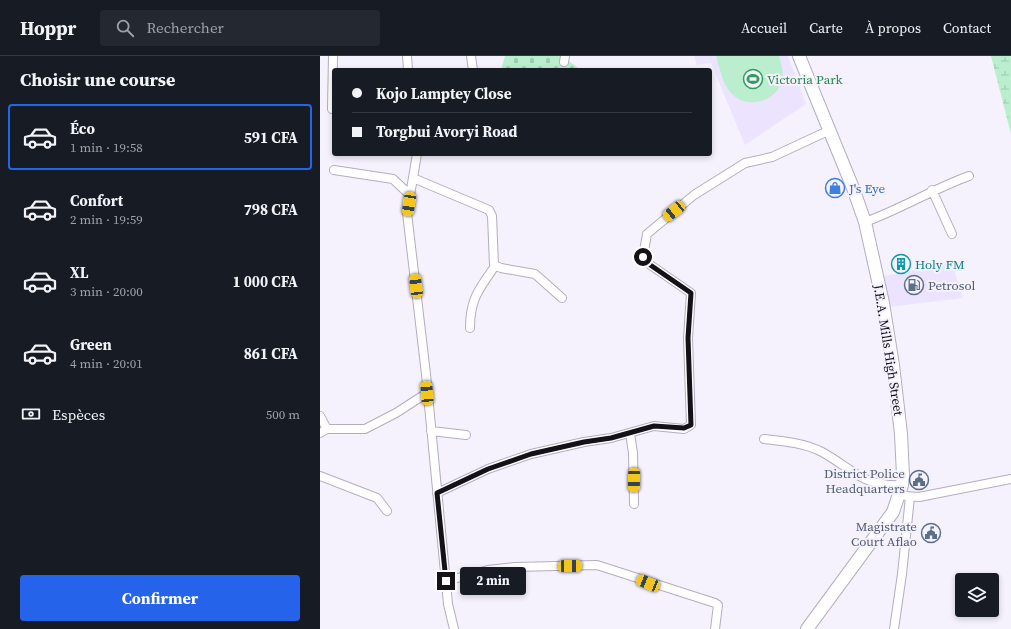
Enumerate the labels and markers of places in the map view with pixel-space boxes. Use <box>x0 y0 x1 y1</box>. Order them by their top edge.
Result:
sports icon: Victoria Park <box>742 68 764 90</box>
place label: Victoria Park <box>767 71 844 88</box>
shop icon: J's Eye <box>824 177 846 199</box>
place label: J's Eye <box>848 180 885 197</box>
building icon: Holy FM <box>890 253 912 275</box>
place label: Holy FM <box>915 256 965 273</box>
fuel station icon: Petrosol <box>903 274 925 296</box>
place label: Petrosol <box>928 277 975 294</box>
place label: District Police Headquarters <box>824 465 905 497</box>
public building icon: District Police Headquarters <box>908 469 930 491</box>
place label: Magistrate Court Aflao <box>851 518 917 550</box>
public building icon: Magistrate Court Aflao <box>920 522 942 544</box>

